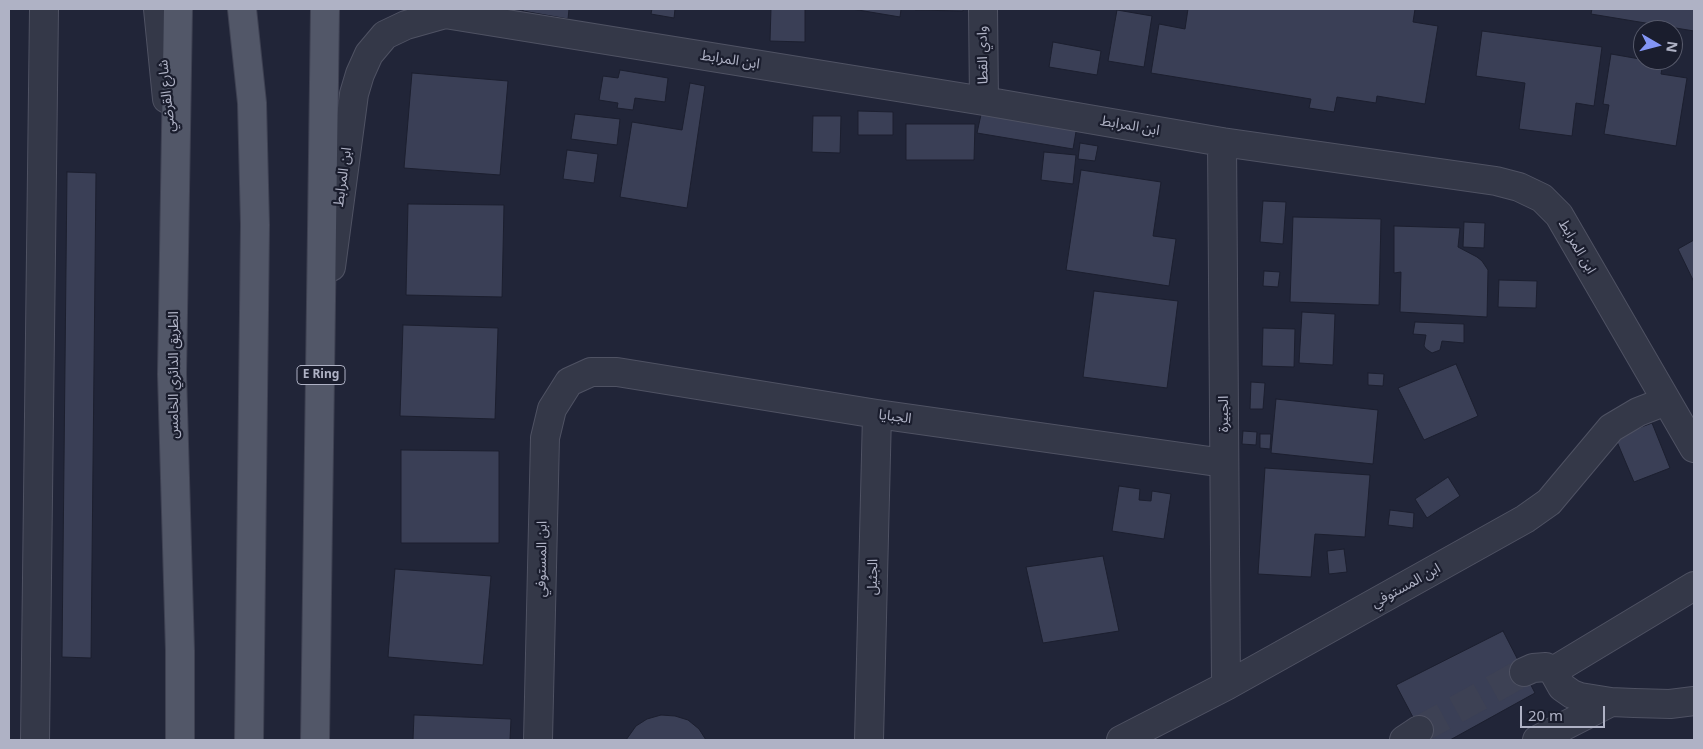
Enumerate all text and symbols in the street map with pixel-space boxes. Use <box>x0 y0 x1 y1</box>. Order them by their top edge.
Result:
north arrow <box>1633 20 1683 70</box>
street label: وادي القطا <box>974 26 992 84</box>
text: N <box>1662 40 1683 54</box>
street label: ابن المرابط <box>699 47 761 73</box>
street label: شارع القرضي <box>155 59 179 133</box>
street label: ابن المرابط <box>1099 113 1161 139</box>
street label: ابن المرابط <box>331 146 355 208</box>
street label: ابن المرابط <box>1555 217 1599 277</box>
street label: الطريق الدائري الخامس <box>166 311 182 439</box>
road number: E Ring <box>297 366 345 384</box>
street label: الجبيرة <box>1216 396 1232 432</box>
street label: الجبايا <box>877 406 913 428</box>
street label: ابن المستوفي <box>533 521 551 597</box>
street label: الجثيل <box>864 559 882 595</box>
street label: ابن المستوفي <box>1369 560 1443 612</box>
scale bar <box>1523 696 1608 728</box>
text: 20 m <box>1528 705 1563 725</box>

